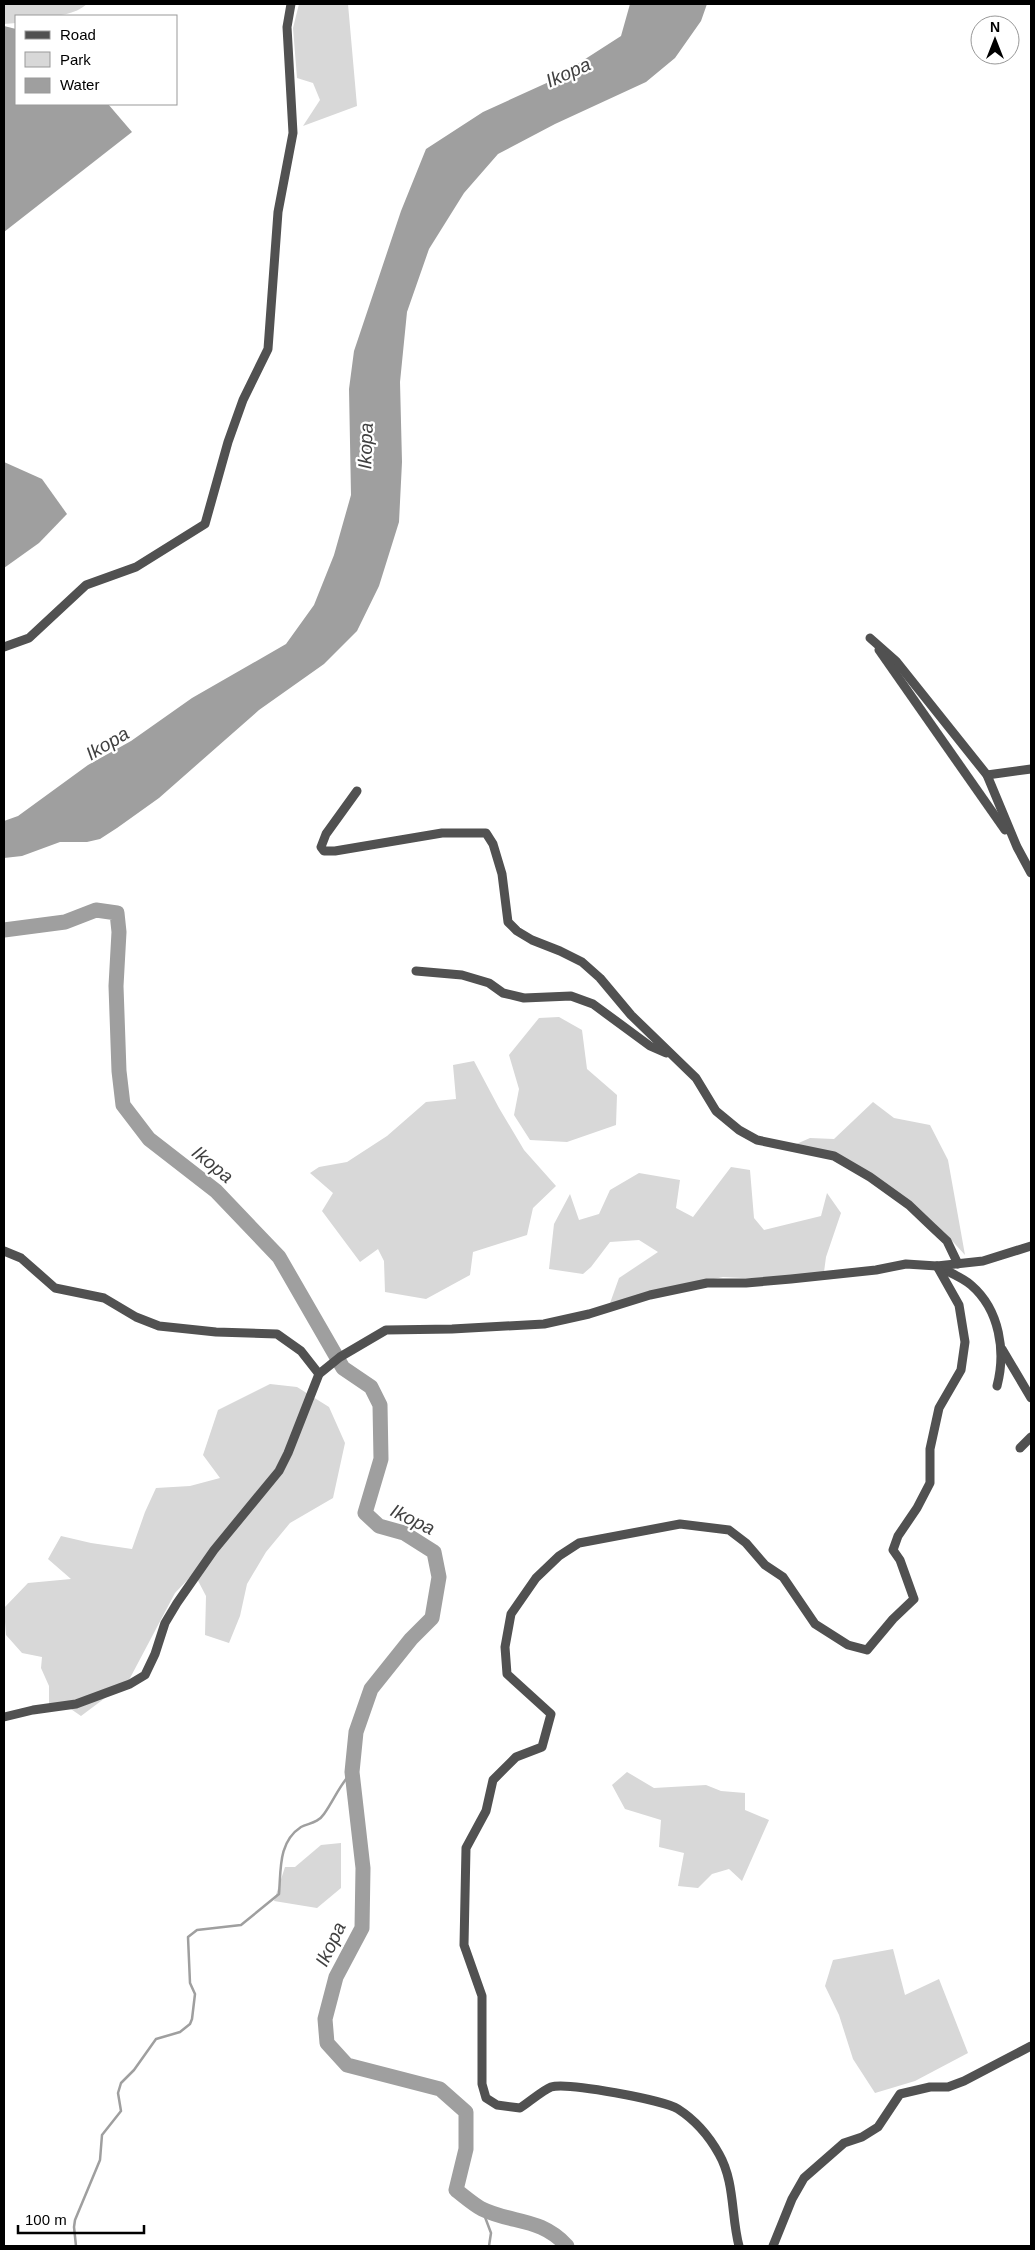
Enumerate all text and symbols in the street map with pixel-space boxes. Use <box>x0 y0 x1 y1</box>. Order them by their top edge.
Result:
legend <box>15 15 178 105</box>
north arrow <box>970 15 1020 65</box>
text: N <box>990 19 1000 35</box>
text: Road <box>60 26 96 43</box>
text: Park <box>60 51 91 68</box>
water label: Ikopa <box>543 53 594 92</box>
text: Water <box>60 76 99 93</box>
water label: Ikopa <box>354 422 377 470</box>
water label: Ikopa <box>82 722 133 764</box>
water label: Ikopa <box>188 1142 237 1187</box>
water label: Ikopa <box>387 1500 438 1539</box>
water label: Ikopa <box>311 1919 350 1970</box>
scale bar <box>18 2202 144 2234</box>
text: 100 m <box>25 2211 67 2228</box>

